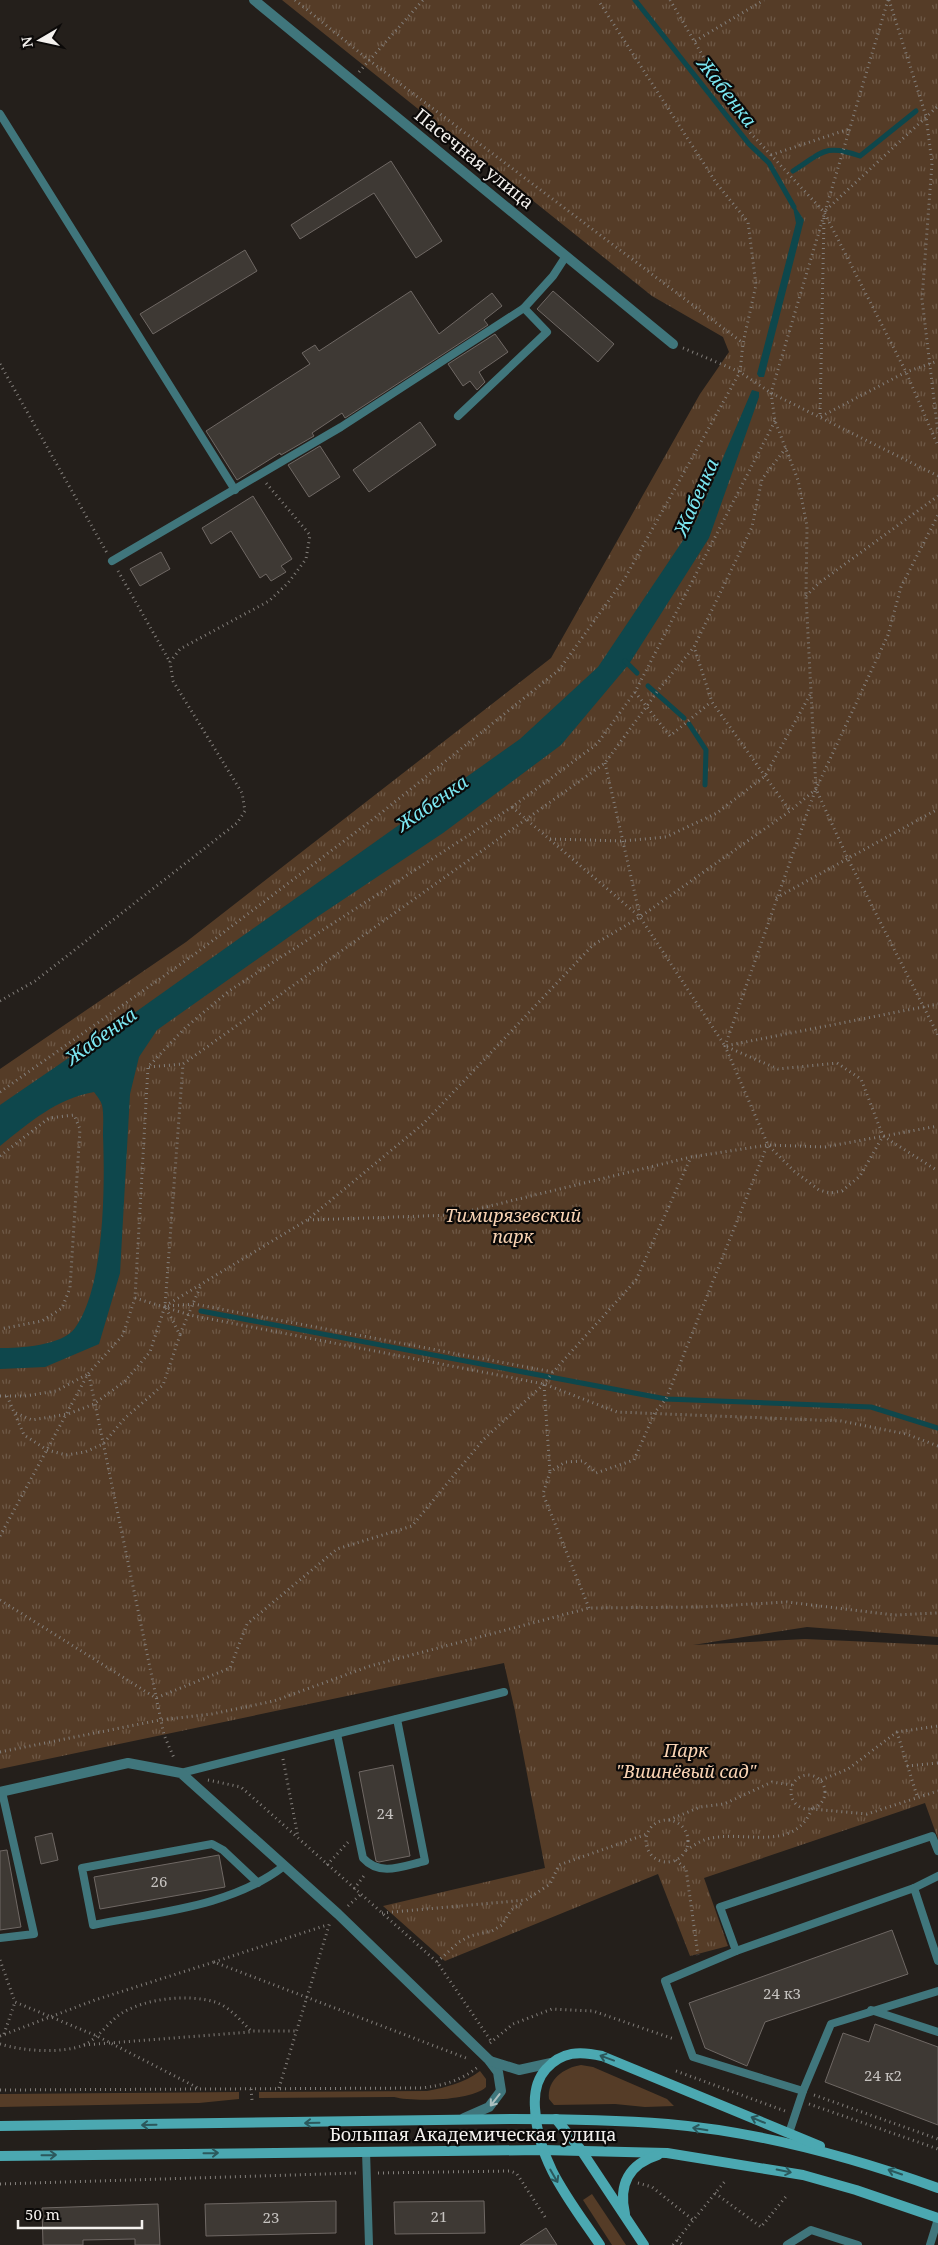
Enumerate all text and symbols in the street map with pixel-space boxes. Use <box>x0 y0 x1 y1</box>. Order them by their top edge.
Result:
north arrow <box>15 15 65 65</box>
text: N <box>16 35 37 49</box>
water label: Жабенка <box>690 50 763 133</box>
street label: Пасечная улица <box>410 103 539 214</box>
water label: Жабенка <box>667 454 725 542</box>
water label: Жабенка <box>389 769 473 838</box>
water label: Жабенка <box>58 1001 142 1072</box>
park label: Тимирязевский парк <box>445 1203 581 1248</box>
park label: Парк "Вишнёвый сад" <box>616 1738 758 1783</box>
house number: 24 <box>377 1803 394 1823</box>
house number: 26 <box>151 1871 167 1891</box>
house number: 24 к3 <box>763 1983 801 2003</box>
one-way arrow <box>600 2053 615 2062</box>
house number: 24 к2 <box>864 2065 902 2085</box>
one-way arrow <box>490 2093 500 2107</box>
one-way arrow <box>750 2114 765 2123</box>
one-way arrow <box>304 2118 320 2128</box>
one-way arrow <box>141 2120 158 2130</box>
street label: Большая Академическая улица <box>329 2122 617 2146</box>
one-way arrow <box>693 2124 709 2134</box>
one-way arrow <box>202 2148 219 2158</box>
one-way arrow <box>40 2150 56 2160</box>
one-way arrow <box>775 2167 791 2177</box>
one-way arrow <box>887 2167 903 2177</box>
one-way arrow <box>550 2168 560 2182</box>
scale bar <box>18 2198 141 2230</box>
text: 50 m <box>25 2204 60 2224</box>
house number: 21 <box>431 2206 447 2226</box>
house number: 23 <box>263 2207 279 2227</box>

